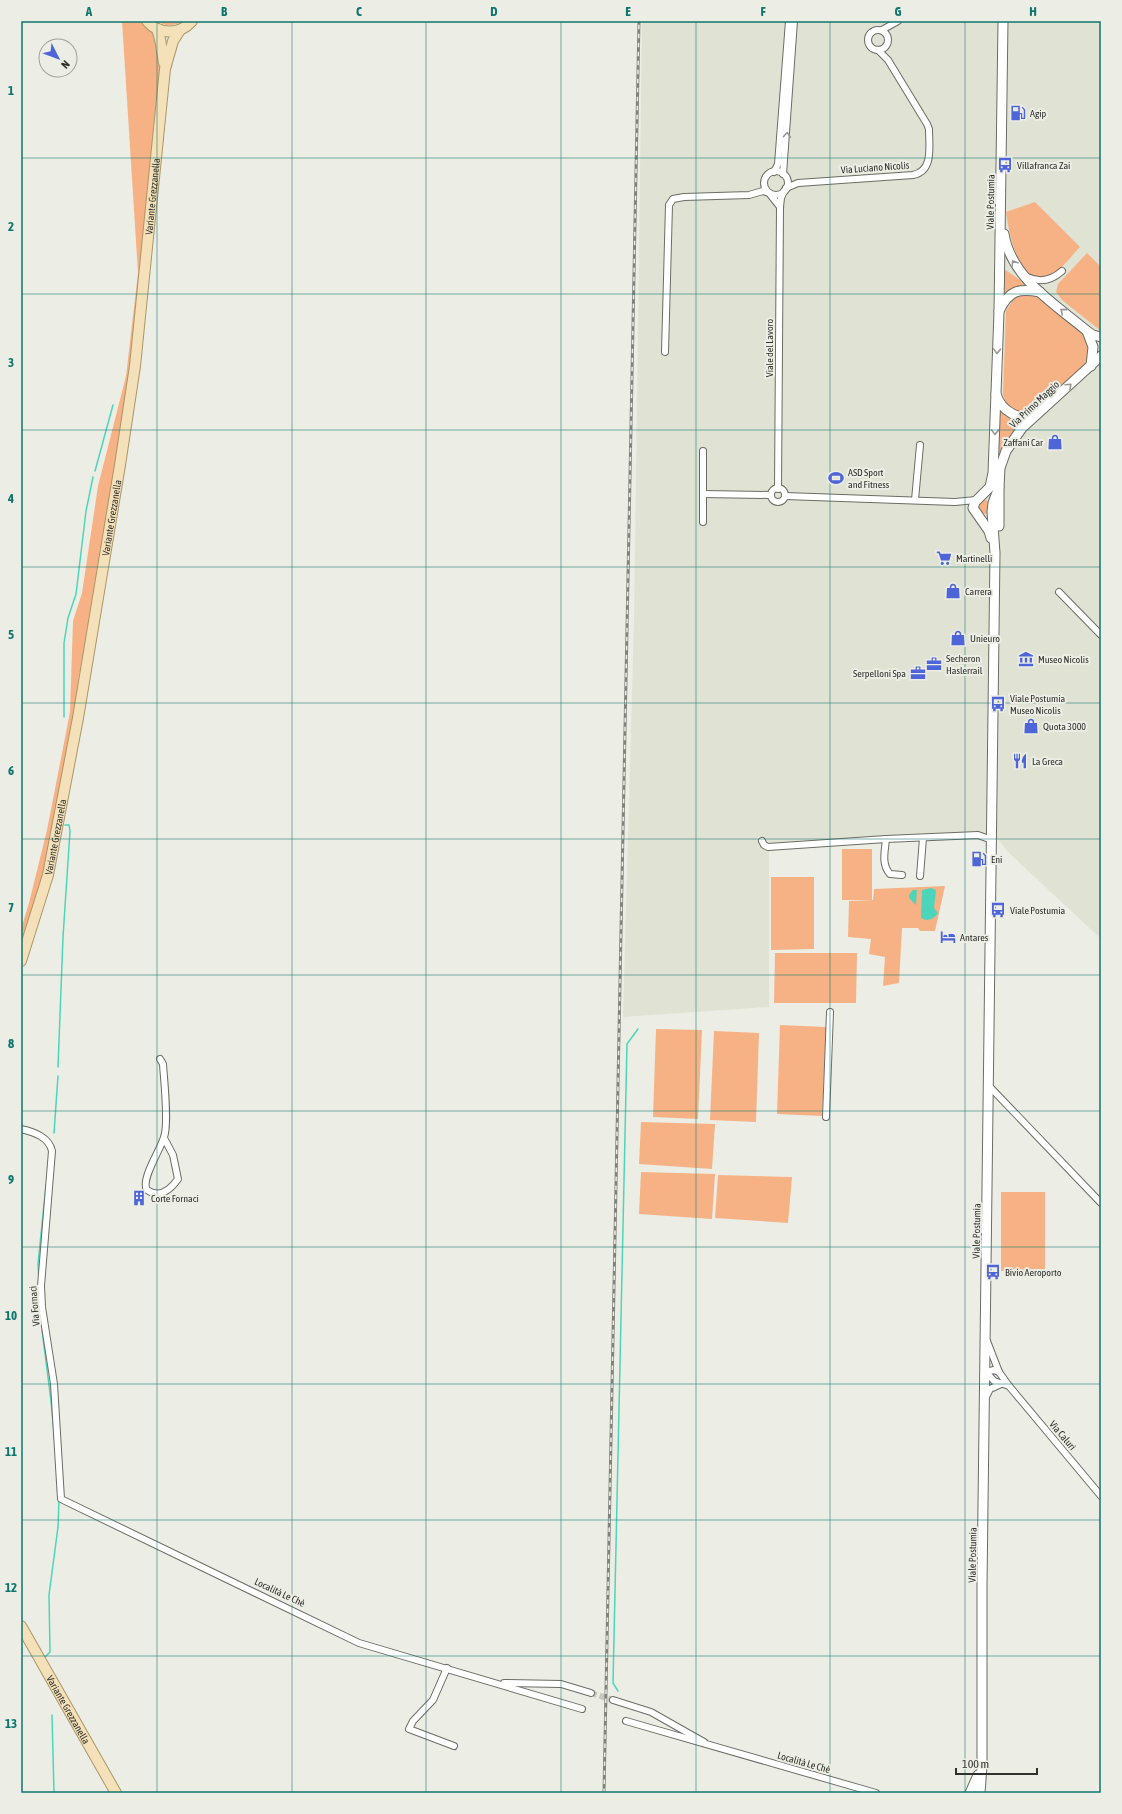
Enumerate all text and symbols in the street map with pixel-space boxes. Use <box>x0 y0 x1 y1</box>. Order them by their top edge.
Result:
text: A <box>85 4 93 19</box>
text: B <box>221 4 228 19</box>
text: C <box>356 4 362 19</box>
text: D <box>490 4 498 19</box>
text: E <box>625 4 631 19</box>
text: F <box>760 4 766 19</box>
text: G <box>895 4 902 19</box>
text: H <box>1029 4 1037 19</box>
north arrow <box>38 38 78 78</box>
text: N <box>59 58 72 71</box>
text: 1 <box>8 83 14 98</box>
fuel station icon: Agip <box>1009 104 1027 122</box>
place label: Agip <box>1030 108 1047 119</box>
one-way arrow <box>782 132 791 138</box>
bus stop icon: Villafranca Zai <box>996 156 1014 174</box>
street label: Variante Grezzanella <box>143 157 162 235</box>
street label: Via Luciano Nicolis <box>840 160 910 175</box>
place label: Villafranca Zai <box>1017 160 1070 171</box>
street label: Viale Postumia <box>985 174 996 230</box>
text: 2 <box>8 219 14 234</box>
one-way arrow <box>1011 260 1019 267</box>
one-way arrow <box>1061 309 1068 316</box>
street label: Viale del Lavoro <box>764 318 775 377</box>
one-way arrow <box>993 348 1001 354</box>
text: 3 <box>8 355 14 370</box>
street label: Via Primo Maggio <box>1007 379 1061 430</box>
one-way arrow <box>1064 383 1072 390</box>
one-way arrow <box>991 429 999 435</box>
shop icon: Zaffani Car <box>1046 433 1064 451</box>
place label: Zaffani Car <box>1003 437 1044 448</box>
place label: ASD Sport and Fitness <box>848 467 890 490</box>
sports icon: ASD Sport and Fitness <box>827 469 845 487</box>
street label: Variante Grezzanella <box>100 479 124 557</box>
text: 4 <box>7 491 14 506</box>
supermarket icon: Martinelli <box>935 549 953 567</box>
place label: Martinelli <box>956 553 992 564</box>
shop icon: Carrera <box>944 582 962 600</box>
place label: Carrera <box>965 586 992 597</box>
text: 5 <box>8 627 14 642</box>
shop icon: Unieuro <box>949 629 967 647</box>
place label: Unieuro <box>970 633 1000 644</box>
museum icon: Museo Nicolis <box>1017 650 1035 668</box>
place label: Secheron Haslerrail <box>946 653 983 676</box>
place label: Museo Nicolis <box>1038 654 1089 665</box>
office icon: Secheron Haslerrail <box>925 655 943 673</box>
office icon: Serpelloni Spa <box>909 664 927 682</box>
place label: Serpelloni Spa <box>853 668 906 679</box>
place label: Viale Postumia Museo Nicolis <box>1010 693 1066 716</box>
bus stop icon: Viale Postumia Museo Nicolis <box>989 695 1007 713</box>
shop icon: Quota 3000 <box>1022 717 1040 735</box>
place label: Quota 3000 <box>1043 721 1086 732</box>
restaurant icon: La Greca <box>1011 752 1029 770</box>
place label: La Greca <box>1032 756 1063 767</box>
text: 6 <box>8 763 14 778</box>
street label: Variante Grezzanella <box>43 798 68 876</box>
fuel station icon: Eni <box>970 850 988 868</box>
place label: Eni <box>991 854 1002 865</box>
text: 7 <box>8 900 14 915</box>
bus stop icon: Viale Postumia <box>989 901 1007 919</box>
place label: Viale Postumia <box>1010 905 1066 916</box>
hotel icon: Antares <box>939 928 957 946</box>
place label: Antares <box>960 932 989 943</box>
text: 8 <box>8 1036 14 1051</box>
text: 9 <box>8 1172 14 1187</box>
building icon: Corte Fornaci <box>130 1189 148 1207</box>
place label: Corte Fornaci <box>151 1193 199 1204</box>
street label: Viale Postumia <box>971 1203 982 1259</box>
bus stop icon: Bivio Aeroporto <box>984 1263 1002 1281</box>
place label: Bivio Aeroporto <box>1005 1267 1062 1278</box>
street label: Via Fornaci <box>27 1285 42 1326</box>
text: 10 <box>5 1308 17 1323</box>
street label: Via Caluri <box>1047 1418 1078 1452</box>
text: 11 <box>5 1444 17 1459</box>
street label: Viale Postumia <box>967 1527 978 1583</box>
street label: Località Le Chè <box>253 1576 307 1609</box>
text: 12 <box>5 1580 17 1595</box>
street label: Variante Grezzanella <box>44 1674 92 1746</box>
text: 13 <box>5 1716 17 1731</box>
street label: Località Le Chè <box>776 1750 832 1775</box>
scale bar <box>956 1750 1037 1776</box>
text: 100 m <box>962 1757 989 1771</box>

